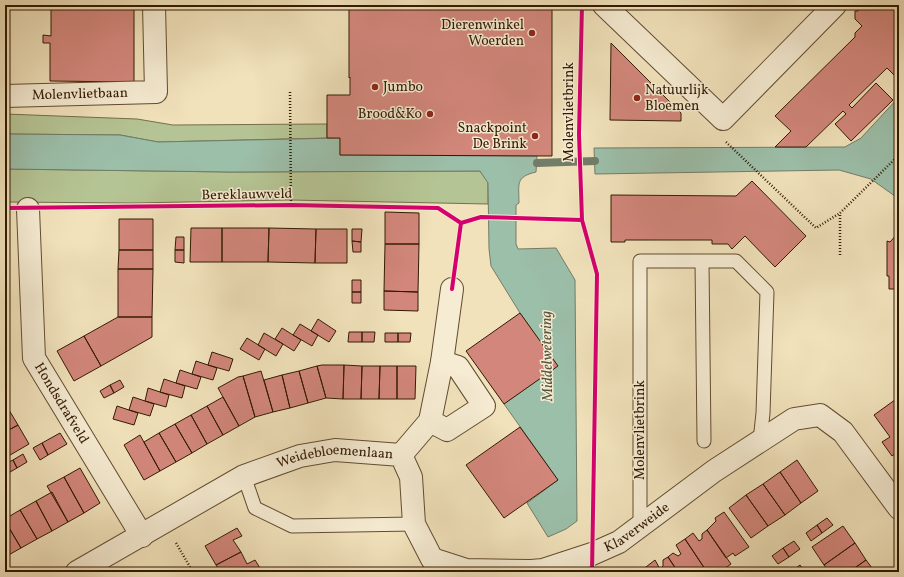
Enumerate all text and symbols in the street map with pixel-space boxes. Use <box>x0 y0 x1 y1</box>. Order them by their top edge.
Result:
place label: Dierenwinkel Woerden <box>441 16 524 51</box>
marker: Dierenwinkel Woerden <box>527 28 537 38</box>
street label: Molenvlietbrink <box>560 62 579 162</box>
place label: Jumbo <box>383 78 423 97</box>
place label: Natuurlijk Bloemen <box>645 81 709 116</box>
marker: Jumbo <box>370 82 380 92</box>
street label: Molenvlietbaan <box>32 83 128 105</box>
marker: Natuurlijk Bloemen <box>632 93 642 103</box>
place label: Brood&Ko <box>358 105 422 124</box>
marker: Brood&Ko <box>425 109 435 119</box>
place label: Snackpoint De Brink <box>457 119 527 154</box>
marker: Snackpoint De Brink <box>530 131 540 141</box>
street label: Bereklauwveld <box>201 185 293 205</box>
water label: Middelwetering <box>537 310 559 402</box>
street label: Hondsdrafveld <box>29 359 93 447</box>
street label: Molenvlietbrink <box>631 380 650 480</box>
street label: Weidebloemenlaan <box>274 440 394 473</box>
street label: Klaverweide <box>601 498 674 557</box>

